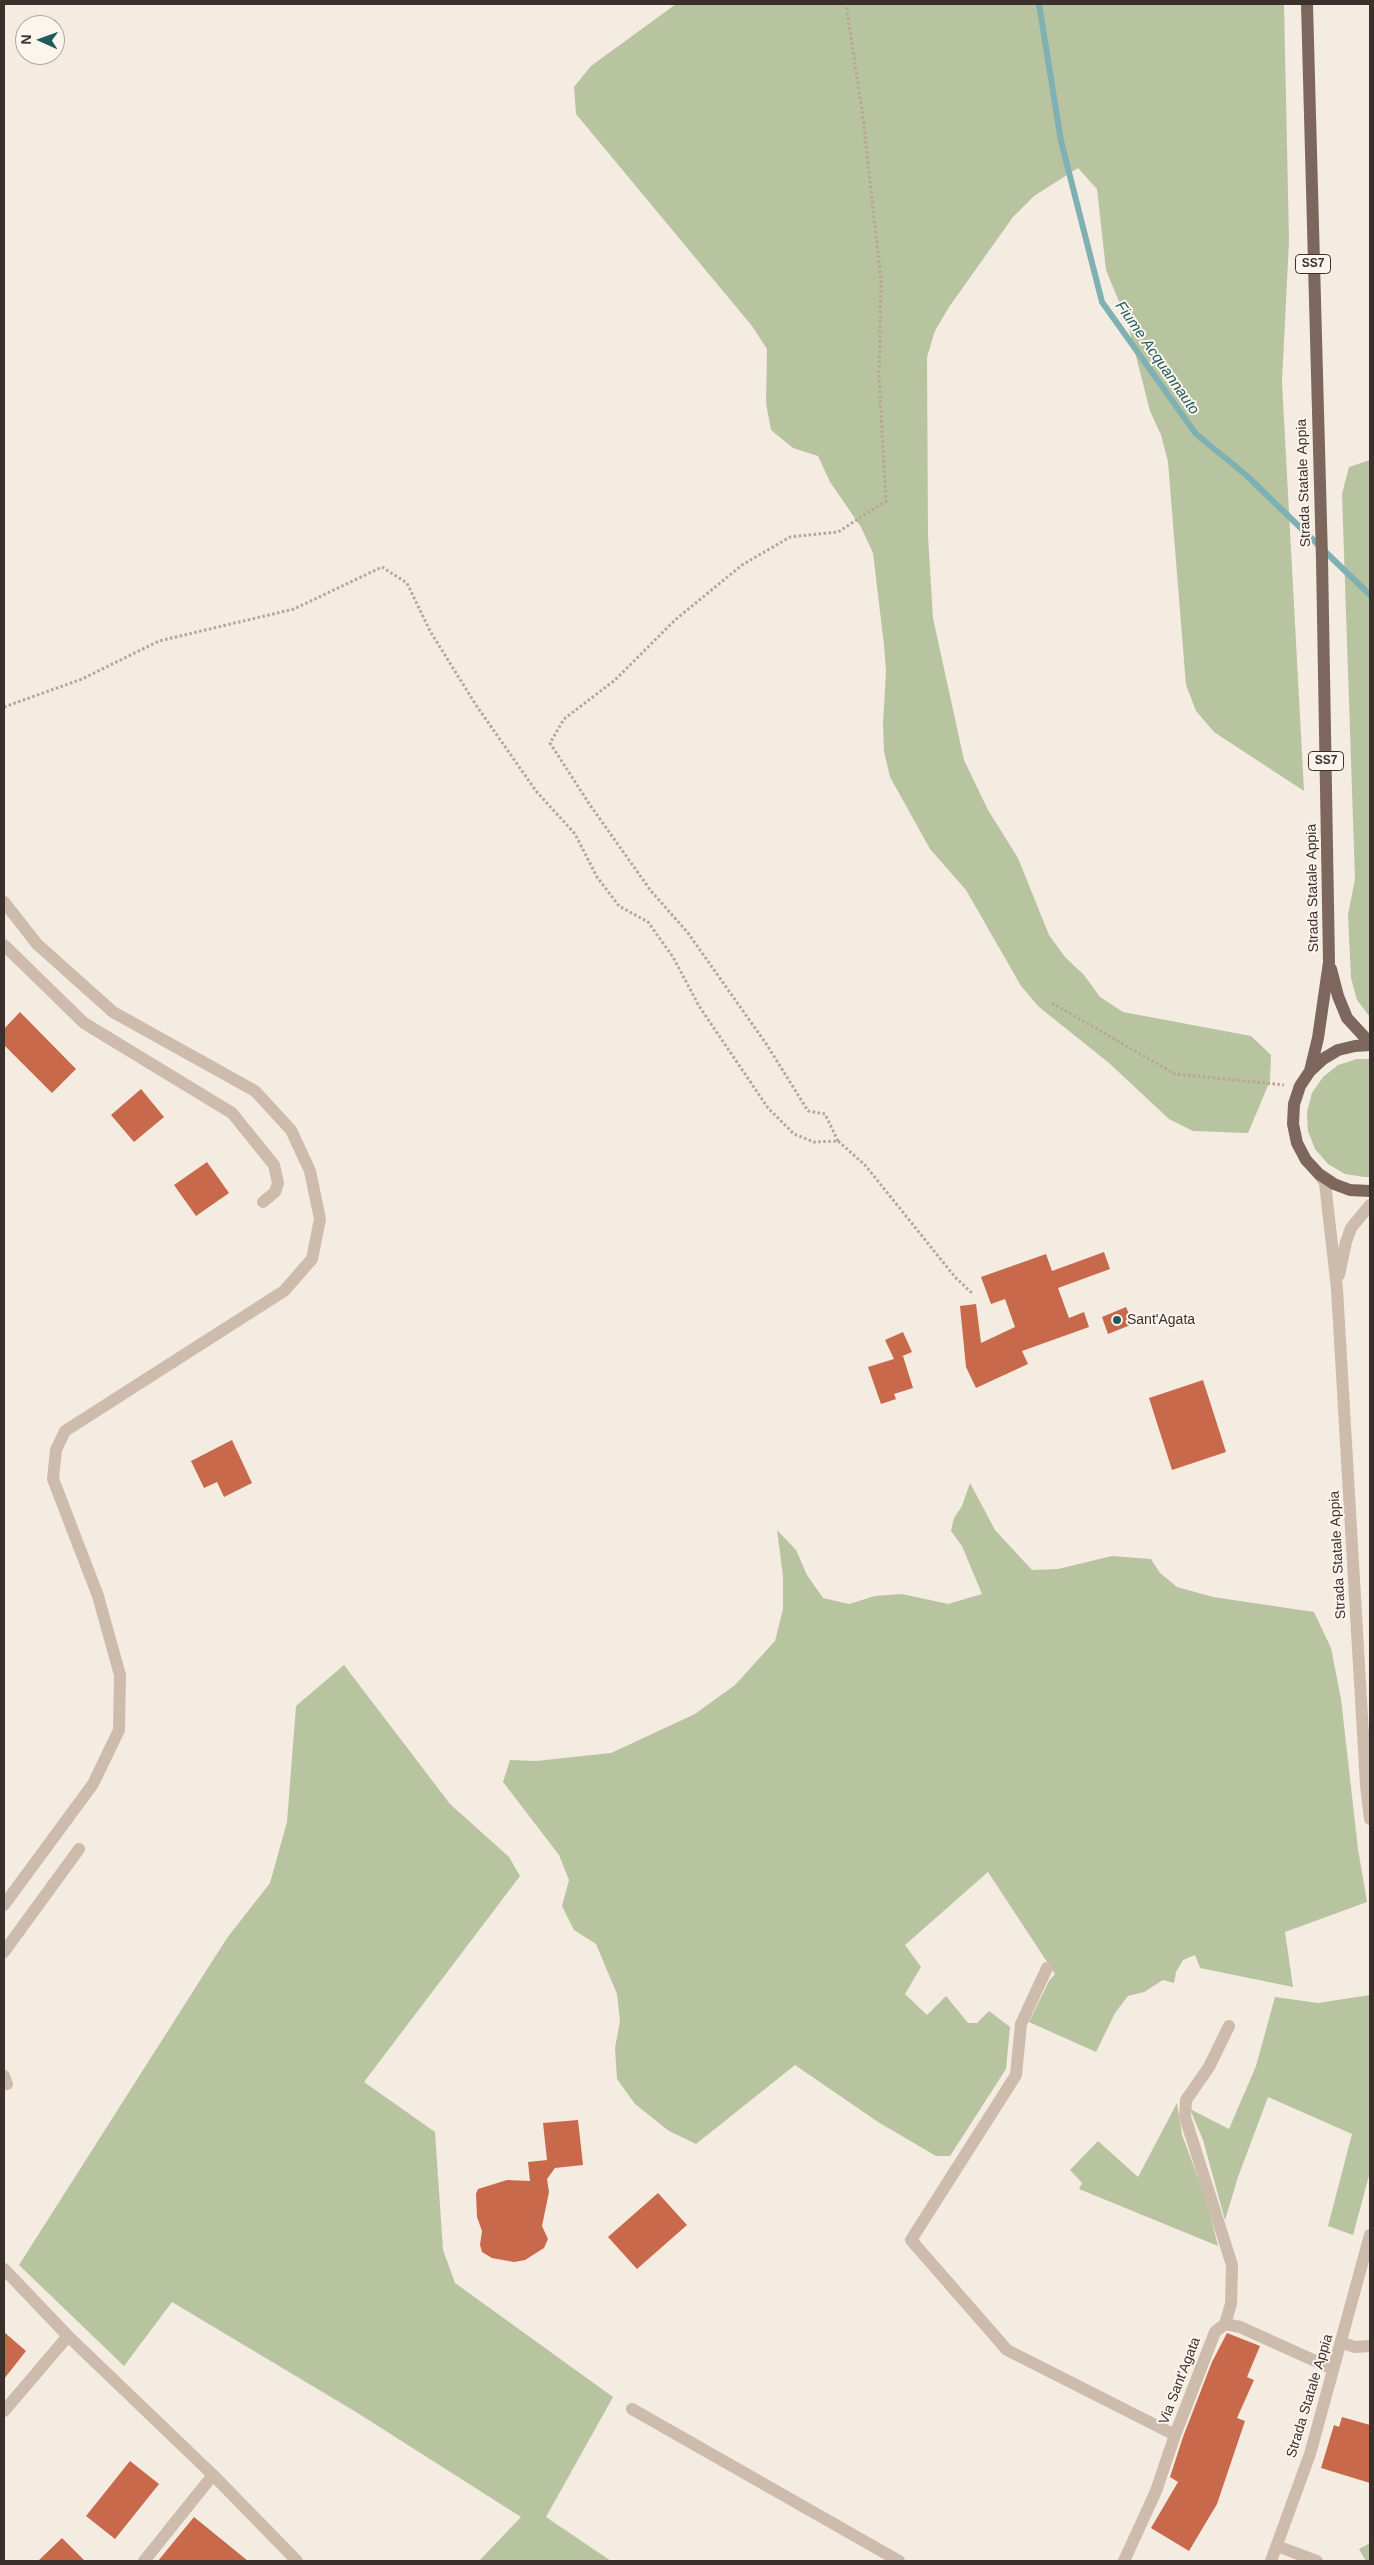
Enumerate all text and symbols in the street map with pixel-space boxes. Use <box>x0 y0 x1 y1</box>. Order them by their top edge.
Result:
north arrow <box>15 15 65 65</box>
text: N <box>18 34 34 45</box>
road number: SS7 <box>1296 254 1330 274</box>
water label: Fiume Acquannauto <box>1111 298 1203 418</box>
street label: Strada Statale Appia <box>1293 419 1315 547</box>
road number: SS7 <box>1308 751 1344 770</box>
street label: Strada Statale Appia <box>1303 824 1323 952</box>
place label: Sant'Agata <box>1127 1312 1195 1328</box>
marker: Sant'Agata <box>1111 1314 1123 1326</box>
street label: Strada Statale Appia <box>1326 1490 1350 1620</box>
street label: Strada Statale Appia <box>1283 2332 1337 2460</box>
street label: Via Sant'Agata <box>1156 2335 1204 2427</box>

